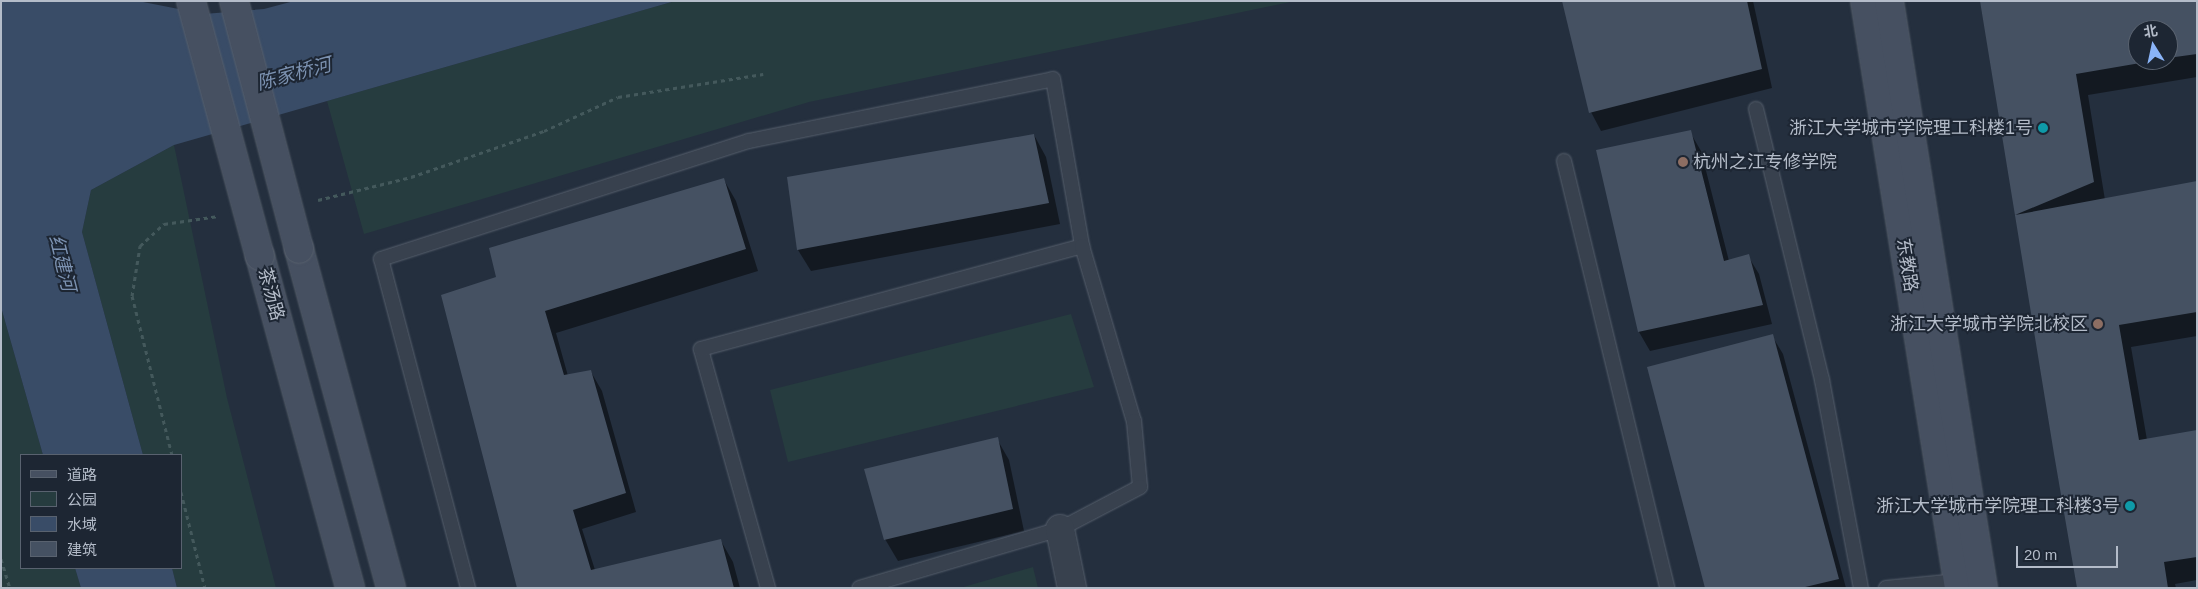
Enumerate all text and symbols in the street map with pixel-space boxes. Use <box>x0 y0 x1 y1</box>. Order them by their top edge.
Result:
north arrow <box>2128 20 2178 70</box>
text: 北 <box>2142 22 2159 40</box>
water label: 陈家桥河 <box>254 53 334 95</box>
place label: 浙江大学城市学院理工科楼1号 <box>1789 117 2033 139</box>
marker: 浙江大学城市学院理工科楼1号 <box>2037 122 2049 134</box>
place label: 杭州之江专修学院 <box>1693 151 1837 173</box>
marker: 杭州之江专修学院 <box>1677 156 1689 168</box>
water label: 红建河 <box>44 233 80 293</box>
street label: 东教路 <box>1892 237 1922 293</box>
street label: 茶汤路 <box>254 265 288 323</box>
place label: 浙江大学城市学院北校区 <box>1890 313 2088 335</box>
marker: 浙江大学城市学院北校区 <box>2092 318 2104 330</box>
legend <box>20 454 182 569</box>
text: 道路 <box>67 466 97 483</box>
text: 公园 <box>67 491 97 508</box>
place label: 浙江大学城市学院理工科楼3号 <box>1876 495 2120 517</box>
marker: 浙江大学城市学院理工科楼3号 <box>2124 500 2136 512</box>
text: 水域 <box>67 516 97 533</box>
scale bar <box>2018 536 2120 568</box>
text: 建筑 <box>67 541 97 558</box>
text: 20 m <box>2024 546 2057 563</box>

